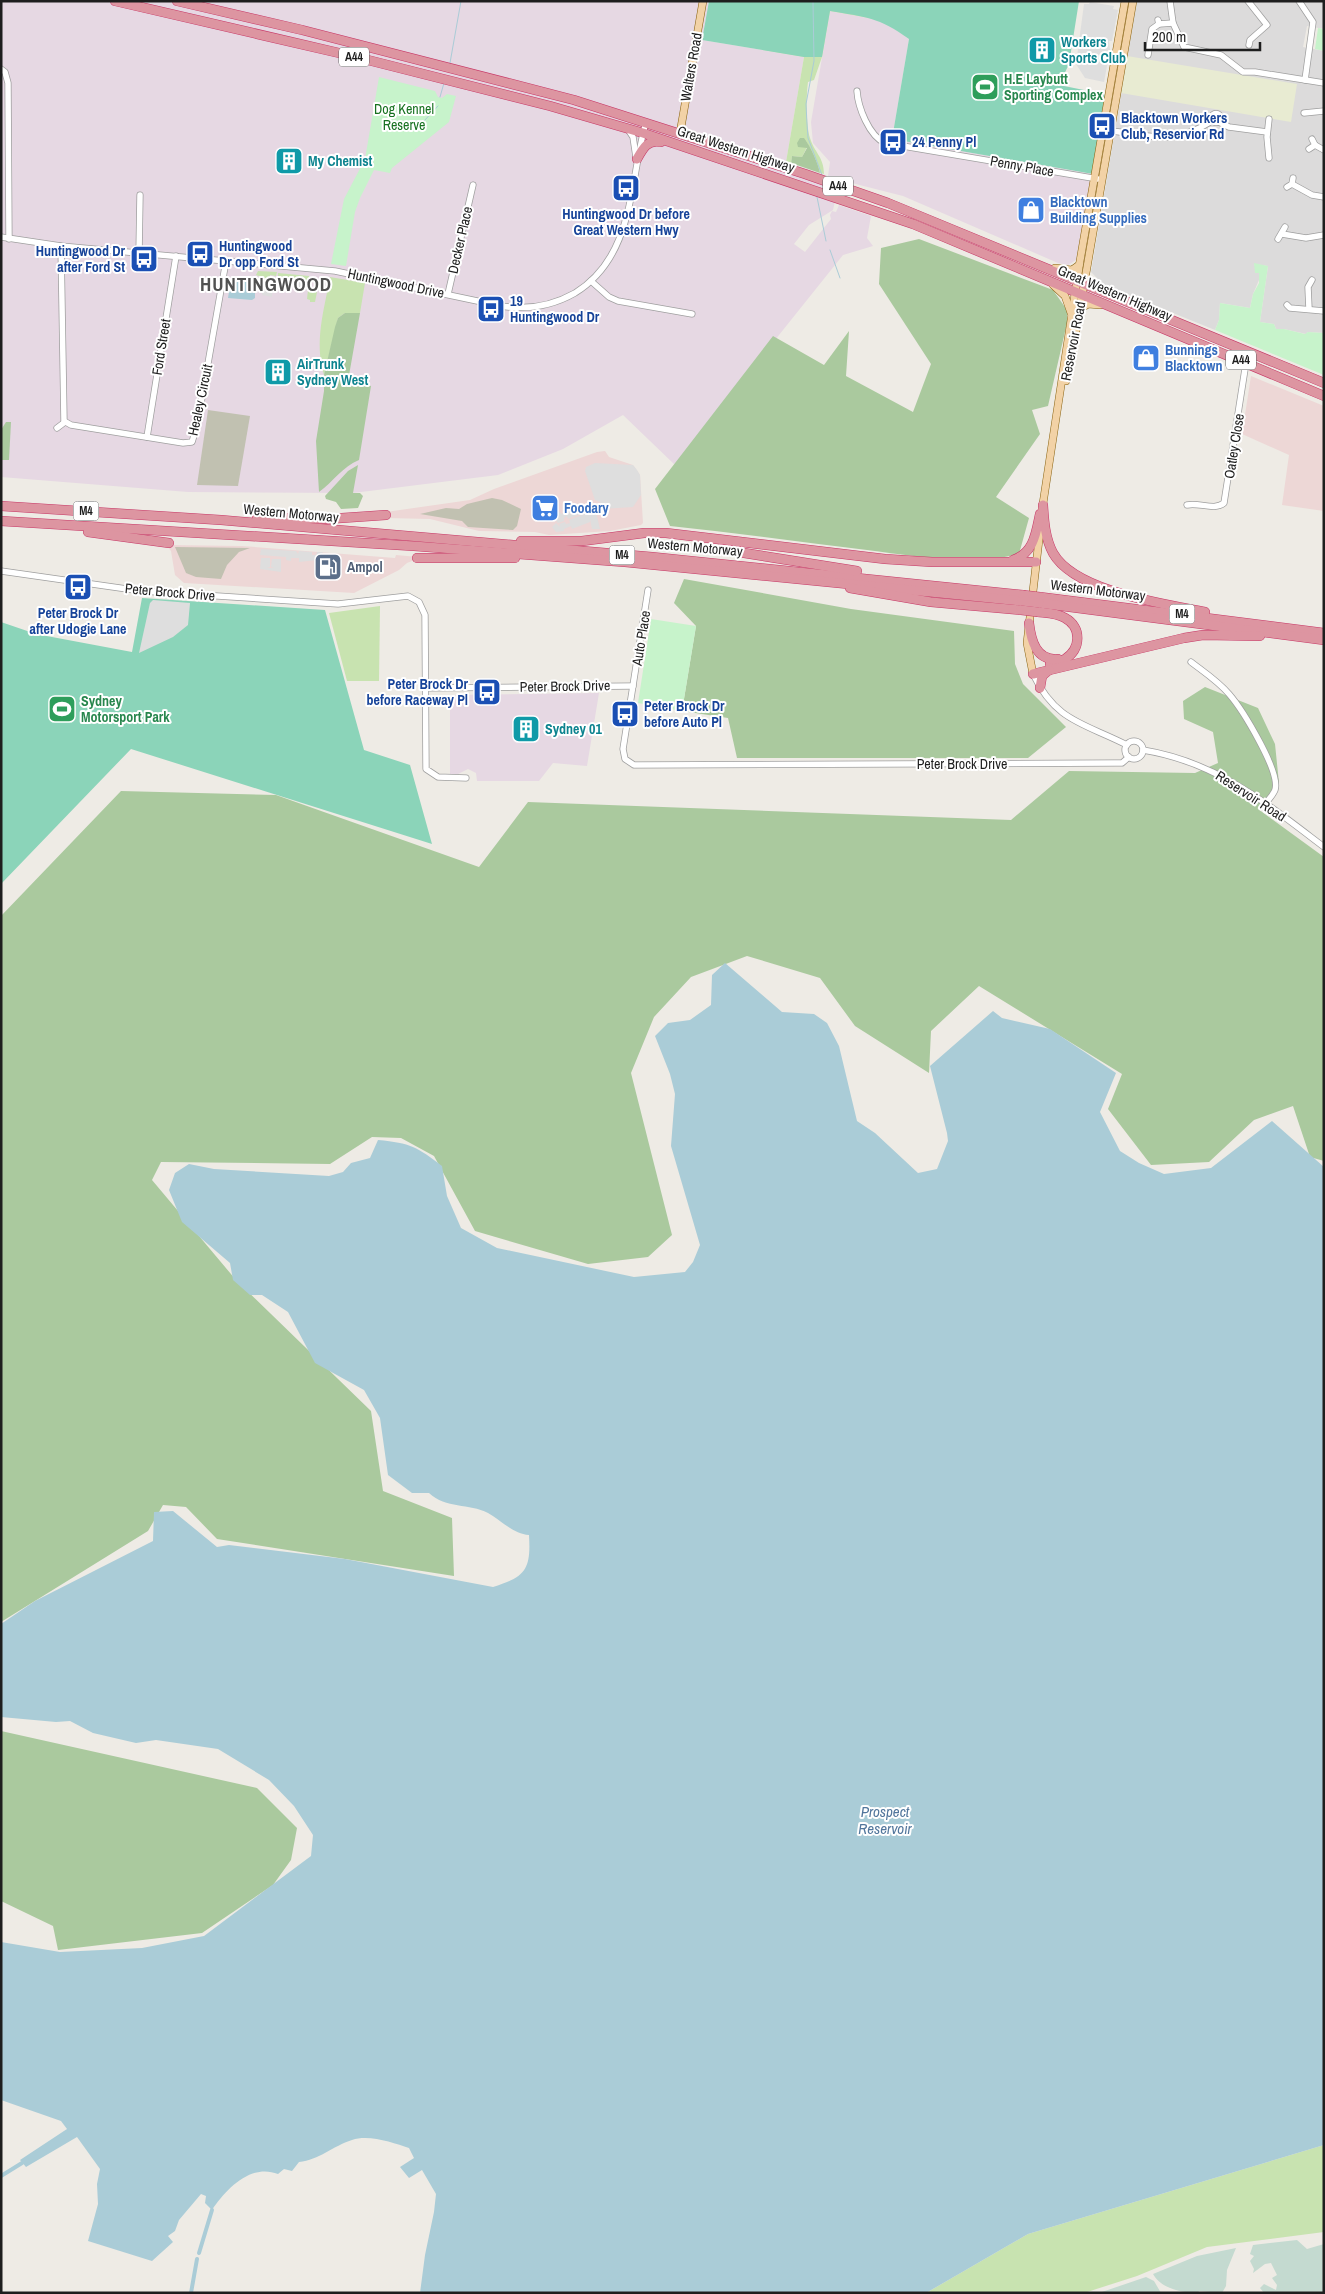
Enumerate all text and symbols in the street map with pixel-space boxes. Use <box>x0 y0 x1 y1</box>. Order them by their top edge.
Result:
scale bar <box>1145 20 1260 52</box>
text: 200 m <box>1152 26 1186 47</box>
street label: Walters Road <box>676 31 706 103</box>
place label: Workers Sports Club <box>1061 33 1126 67</box>
building icon: Workers Sports Club <box>1027 35 1057 65</box>
road number: A44 <box>339 48 369 66</box>
place label: H.E Laybutt Sporting Complex <box>1004 70 1103 104</box>
sports icon: H.E Laybutt Sporting Complex <box>970 72 1000 102</box>
park label: Dog Kennel Reserve <box>374 100 434 134</box>
place label: Blacktown Workers Club, Reservior Rd <box>1121 109 1227 143</box>
bus stop icon: Blacktown Workers Club, Reservior Rd <box>1087 111 1117 141</box>
street label: Great Western Highway <box>675 122 797 177</box>
bus stop icon: 24 Penny Pl <box>878 127 908 157</box>
place label: 24 Penny Pl <box>912 133 976 151</box>
building icon: My Chemist <box>274 146 304 176</box>
place label: My Chemist <box>308 152 373 170</box>
street label: Penny Place <box>989 152 1055 180</box>
bus stop icon: Huntingwood Dr before Great Western Hwy <box>611 173 641 203</box>
road number: A44 <box>823 177 853 196</box>
place label: Blacktown Building Supplies <box>1050 193 1147 227</box>
shop icon: Blacktown Building Supplies <box>1016 195 1046 225</box>
street label: Decker Place <box>444 205 476 275</box>
place label: Huntingwood Dr before Great Western Hwy <box>562 205 690 239</box>
place label: Huntingwood Dr opp Ford St <box>219 237 299 271</box>
bus stop icon: Huntingwood Dr opp Ford St <box>185 239 215 269</box>
place label: Huntingwood Dr after Ford St <box>36 242 126 276</box>
bus stop icon: Huntingwood Dr after Ford St <box>129 244 159 274</box>
street label: Great Western Highway <box>1055 261 1175 325</box>
street label: Huntingwood Drive <box>346 264 446 302</box>
district label: HUNTINGWOOD <box>200 271 332 297</box>
place label: 19 Huntingwood Dr <box>510 292 600 326</box>
bus stop icon: 19 Huntingwood Dr <box>476 294 506 324</box>
street label: Reservoir Road <box>1056 300 1090 382</box>
street label: Ford Street <box>148 318 174 376</box>
place label: Bunnings Blacktown <box>1165 341 1222 375</box>
shop icon: Bunnings Blacktown <box>1131 343 1161 373</box>
road number: A44 <box>1226 350 1256 370</box>
place label: AirTrunk Sydney West <box>297 355 368 389</box>
building icon: AirTrunk Sydney West <box>263 357 293 387</box>
street label: Healey Circuit <box>184 363 216 437</box>
street label: Oatley Close <box>1220 412 1248 480</box>
supermarket icon: Foodary <box>530 493 560 523</box>
place label: Foodary <box>564 499 609 517</box>
street label: Western Motorway <box>243 500 340 526</box>
road number: M4 <box>74 502 98 520</box>
street label: Western Motorway <box>647 534 744 560</box>
road number: M4 <box>610 546 634 564</box>
fuel station icon: Ampol <box>313 552 343 582</box>
place label: Ampol <box>347 558 383 576</box>
bus stop icon: Peter Brock Dr after Udogie Lane <box>63 572 93 602</box>
street label: Western Motorway <box>1050 575 1147 605</box>
street label: Peter Brock Drive <box>124 579 216 605</box>
place label: Peter Brock Dr after Udogie Lane <box>30 604 126 638</box>
road number: M4 <box>1170 604 1194 624</box>
street label: Auto Place <box>628 609 654 668</box>
place label: Peter Brock Dr before Raceway Pl <box>367 675 469 709</box>
street label: Peter Brock Drive <box>520 676 610 696</box>
bus stop icon: Peter Brock Dr before Raceway Pl <box>472 677 502 707</box>
place label: Sydney Motorsport Park <box>81 692 170 726</box>
sports icon: Sydney Motorsport Park <box>47 694 77 724</box>
place label: Peter Brock Dr before Auto Pl <box>644 697 725 731</box>
bus stop icon: Peter Brock Dr before Auto Pl <box>610 699 640 729</box>
building icon: Sydney 01 <box>511 714 541 744</box>
place label: Sydney 01 <box>545 720 602 738</box>
street label: Peter Brock Drive <box>917 755 1007 773</box>
street label: Reservoir Road <box>1212 767 1290 825</box>
water label: Prospect Reservoir <box>858 1801 913 1839</box>

